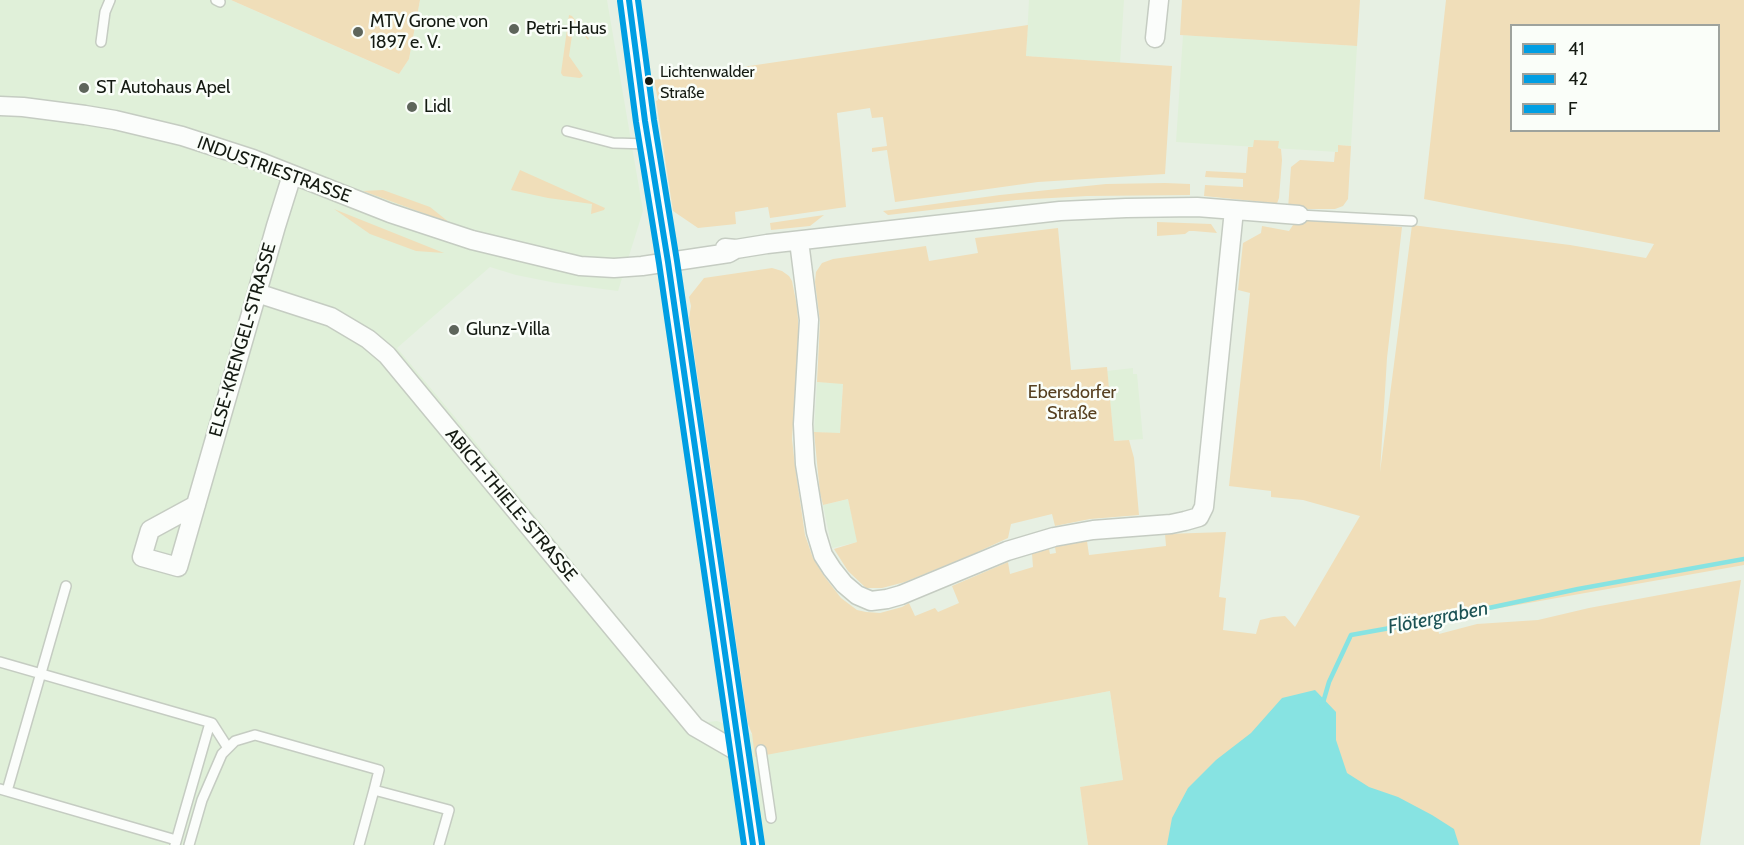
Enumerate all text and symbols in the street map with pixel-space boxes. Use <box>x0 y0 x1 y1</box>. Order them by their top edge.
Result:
place label: MTV Grone von 1897 e. V. <box>370 11 488 54</box>
place label: Petri-Haus <box>526 18 607 40</box>
marker: Petri-Haus <box>507 22 521 36</box>
legend <box>1510 24 1720 132</box>
marker: MTV Grone von 1897 e. V. <box>351 25 365 39</box>
text: 41 <box>1568 38 1584 60</box>
place label: Lichtenwalder Straße <box>660 62 755 100</box>
text: 42 <box>1568 68 1588 90</box>
marker: Lichtenwalder Straße <box>643 75 655 87</box>
place label: ST Autohaus Apel <box>96 77 230 99</box>
marker: ST Autohaus Apel <box>77 81 91 95</box>
place label: Lidl <box>424 96 451 118</box>
text: F <box>1568 98 1577 120</box>
marker: Lidl <box>405 100 419 114</box>
street label: INDUSTRIESTRASSE <box>194 132 354 208</box>
street label: ELSE-KRENGEL-STRASSE <box>205 240 281 440</box>
place label: Glunz-Villa <box>466 319 550 341</box>
marker: Glunz-Villa <box>447 323 461 337</box>
park label: Ebersdorfer Straße <box>1028 382 1116 424</box>
street label: ABICH-THIELE-STRASSE <box>441 424 581 586</box>
water label: Flötergraben <box>1386 597 1490 639</box>

